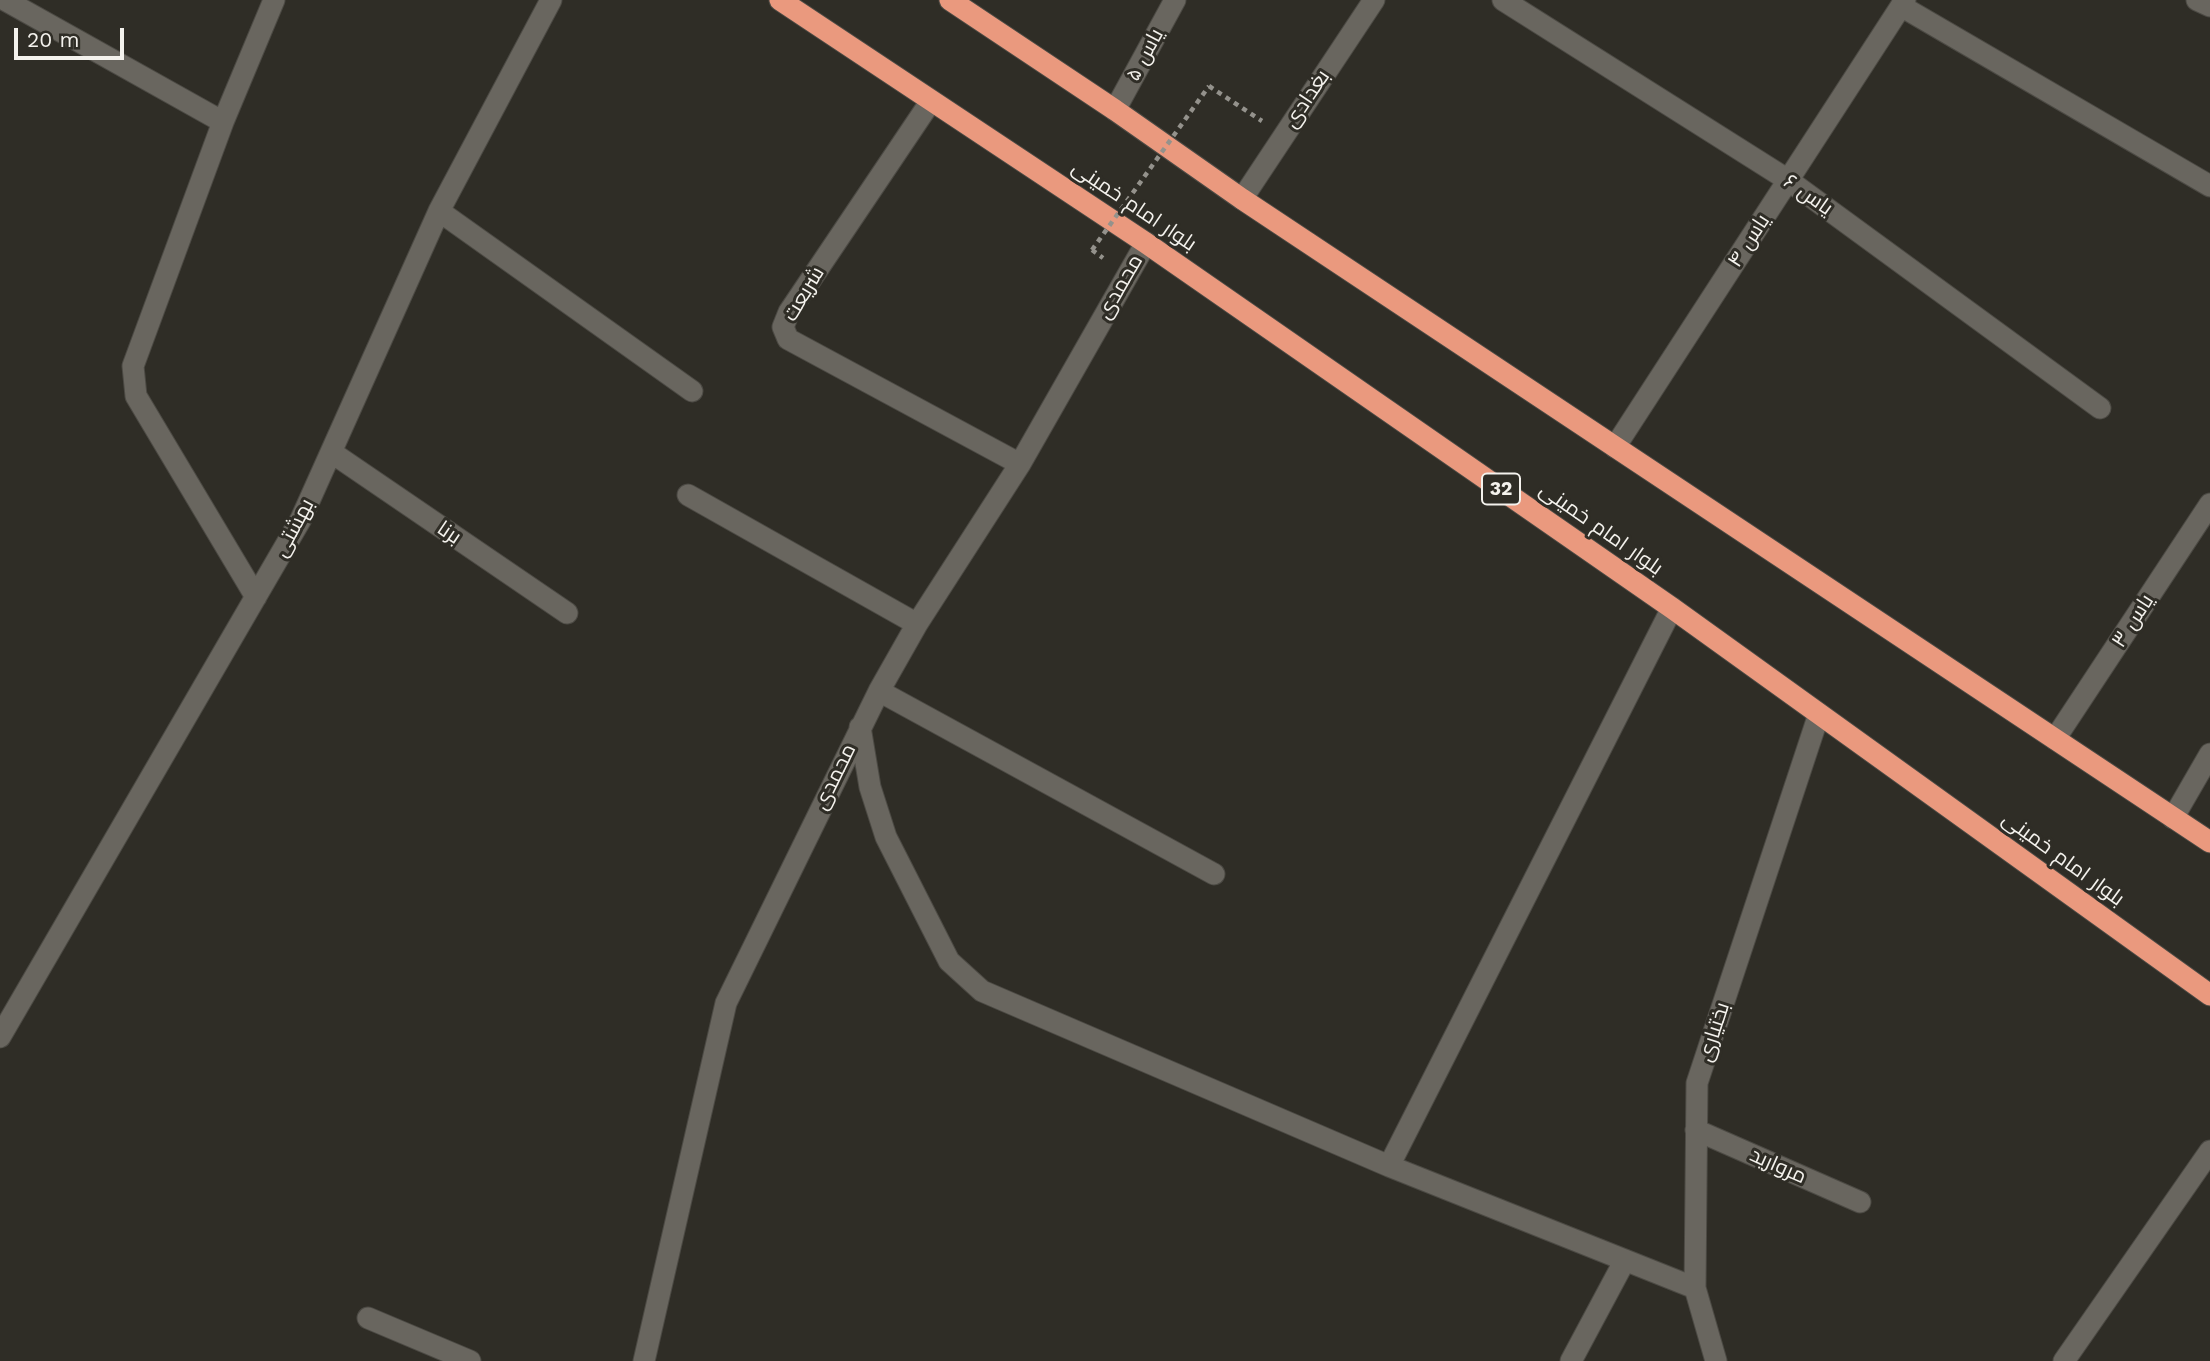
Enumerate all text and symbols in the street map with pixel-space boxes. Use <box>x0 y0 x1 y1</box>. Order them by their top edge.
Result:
scale bar <box>18 14 128 58</box>
street label: یاس ۵ <box>1121 24 1169 86</box>
text: 20 m <box>27 27 79 52</box>
street label: بغدادی <box>1278 65 1336 133</box>
street label: بلوار امام خمینی <box>1067 155 1201 257</box>
street label: یاس ۶ <box>1778 169 1838 221</box>
street label: یاس ۴ <box>1723 210 1775 272</box>
street label: محمدی <box>1091 250 1149 324</box>
street label: شریعت <box>778 262 830 326</box>
road number: 32 <box>1482 474 1520 504</box>
street label: بلوار امام خمینی <box>1534 477 1668 581</box>
street label: بهشتی <box>268 495 320 561</box>
street label: برنا <box>432 516 466 550</box>
street label: یاس ۳ <box>2106 590 2160 652</box>
street label: محمدی <box>808 740 862 814</box>
street label: بلوار امام خمینی <box>1997 806 2129 912</box>
street label: بختیاری <box>1693 999 1735 1065</box>
street label: مروارید <box>1746 1142 1810 1190</box>

